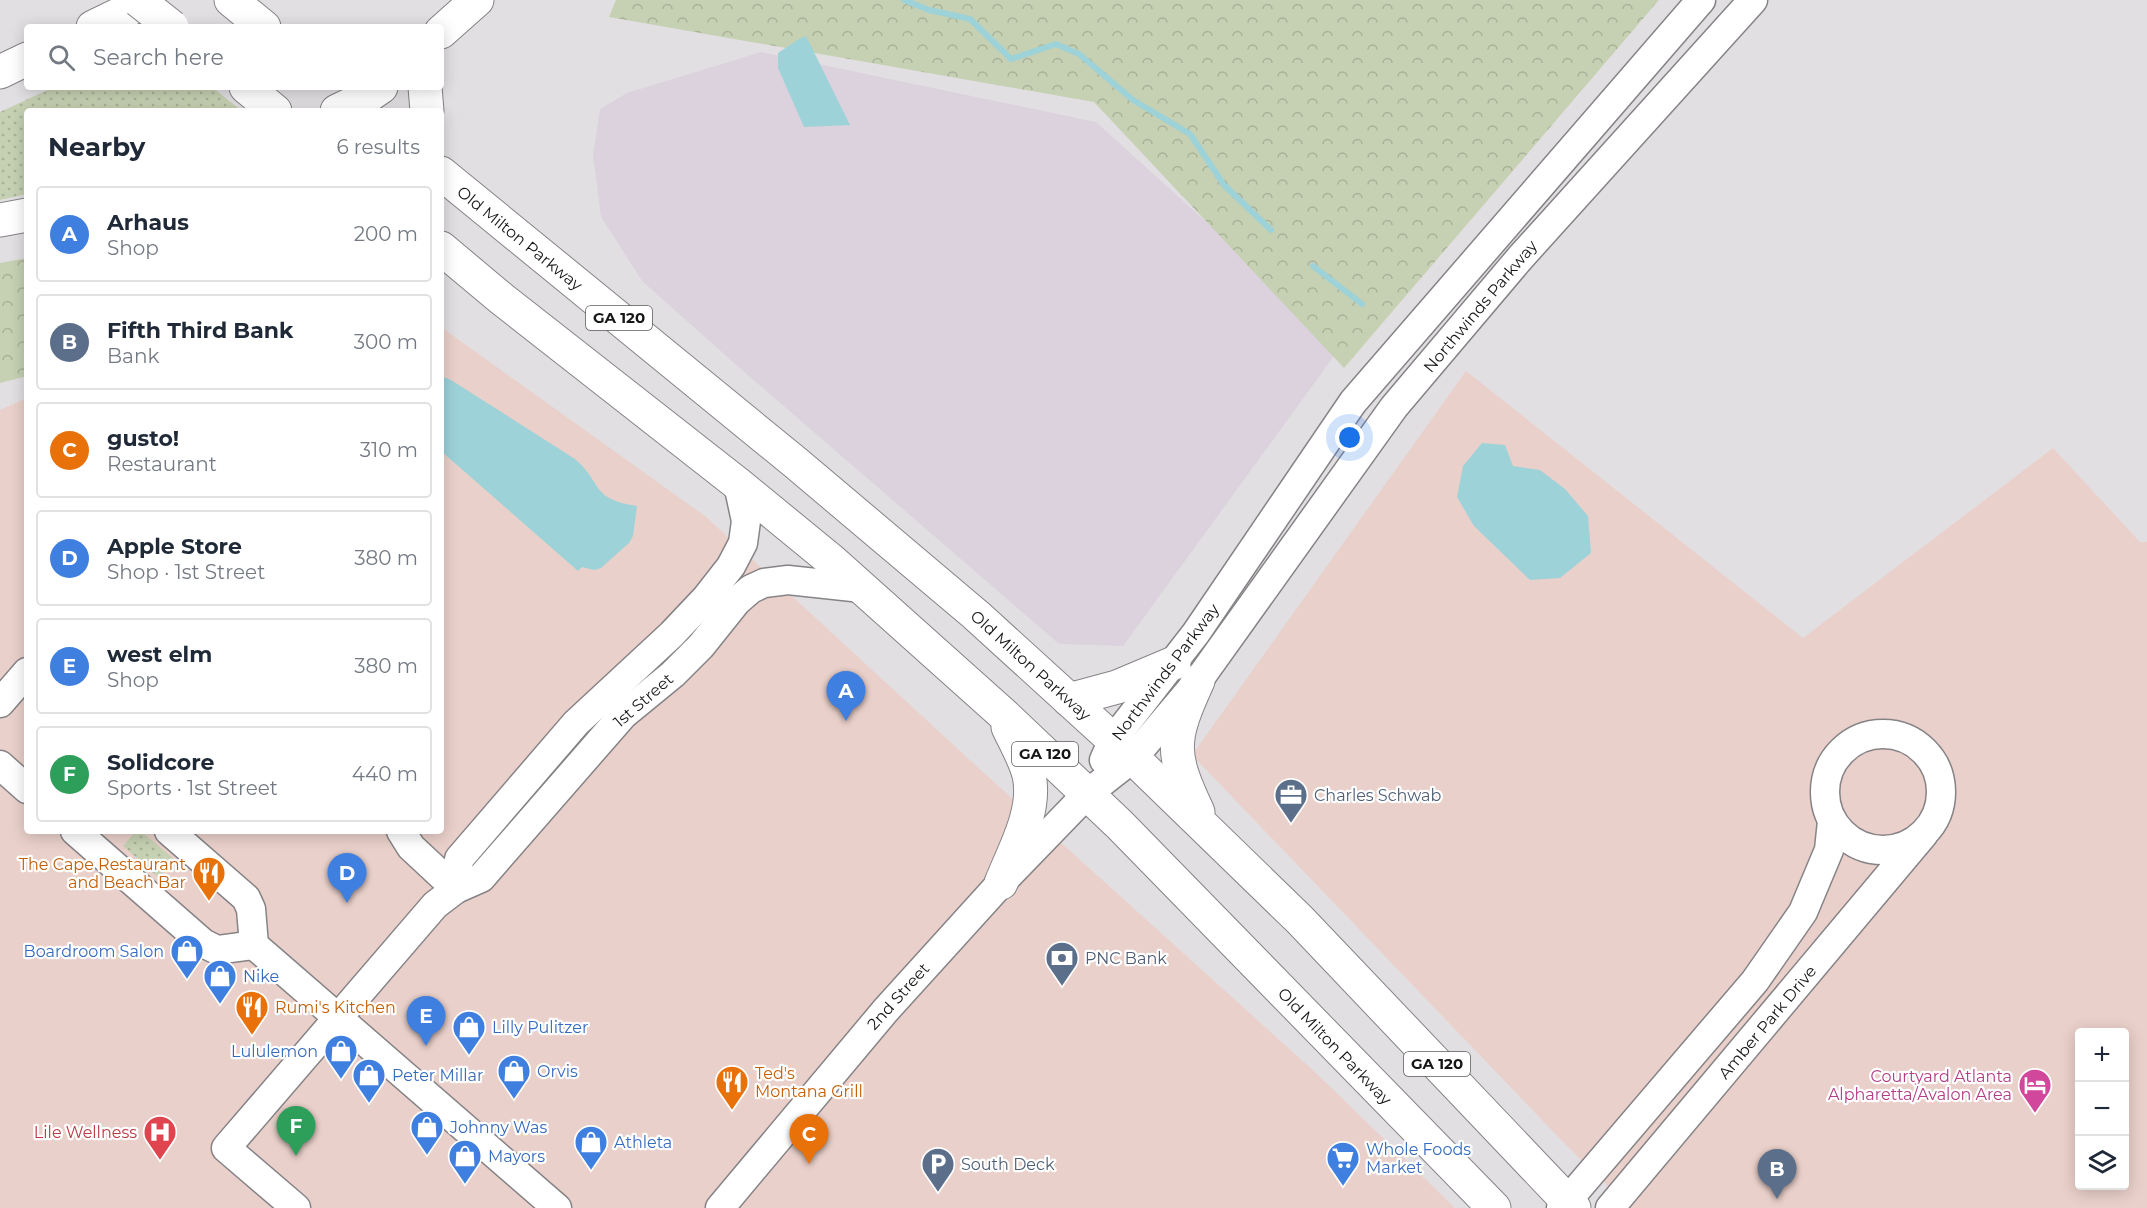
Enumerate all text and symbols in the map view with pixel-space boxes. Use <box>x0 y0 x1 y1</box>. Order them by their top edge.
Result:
search box <box>24 24 444 90</box>
icon: search <box>45 41 78 74</box>
text: Search here <box>93 44 224 71</box>
text: Nearby <box>48 131 145 163</box>
text: 6 results <box>336 135 420 159</box>
street label: Old Milton Parkway <box>453 182 586 295</box>
text: Arhaus <box>107 209 189 236</box>
text: A <box>62 222 77 246</box>
text: 200 m <box>354 222 418 246</box>
text: Shop <box>107 236 159 260</box>
street label: Northwinds Parkway <box>1420 236 1541 376</box>
road number: GA 120 <box>586 306 652 330</box>
text: Fifth Third Bank <box>107 317 293 344</box>
text: B <box>62 330 77 354</box>
text: 300 m <box>354 330 418 354</box>
text: Bank <box>107 344 159 368</box>
your location <box>1335 423 1364 452</box>
text: gusto! <box>107 425 179 452</box>
text: C <box>62 438 77 462</box>
text: 310 m <box>360 438 418 462</box>
text: Restaurant <box>107 452 217 476</box>
text: Apple Store <box>107 533 242 560</box>
text: D <box>61 546 78 570</box>
text: 380 m <box>354 546 418 570</box>
text: Shop · 1st Street <box>107 560 265 584</box>
street label: Northwinds Parkway <box>1108 600 1223 745</box>
street label: Old Milton Parkway <box>967 606 1095 725</box>
text: west elm <box>107 641 212 668</box>
text: E <box>63 654 76 678</box>
text: 380 m <box>354 654 418 678</box>
text: Shop <box>107 668 159 692</box>
street label: 1st Street <box>610 669 677 731</box>
pin: A <box>826 672 866 721</box>
road number: GA 120 <box>1012 742 1078 766</box>
text: Solidcore <box>107 749 214 776</box>
text: F <box>63 762 76 786</box>
text: 440 m <box>352 762 418 786</box>
text: Sports · 1st Street <box>107 776 278 800</box>
office icon: Charles Schwab <box>1273 777 1309 824</box>
place label: Charles Schwab <box>1314 786 1441 805</box>
pin: D <box>328 854 366 903</box>
place label: The Cape Restaurant and Beach Bar <box>19 855 186 892</box>
restaurant icon: The Cape Restaurant and Beach Bar <box>191 855 227 902</box>
shop icon: Boardroom Salon <box>169 933 205 980</box>
bank icon: PNC Bank <box>1044 940 1080 987</box>
place label: Boardroom Salon <box>24 942 164 961</box>
place label: PNC Bank <box>1085 949 1167 968</box>
shop icon: Nike <box>202 958 238 1005</box>
street label: 2nd Street <box>863 959 934 1034</box>
street label: Amber Park Drive <box>1714 962 1820 1083</box>
place label: Nike <box>243 967 279 986</box>
street label: Old Milton Parkway <box>1274 984 1396 1109</box>
restaurant icon: Rumi's Kitchen <box>234 989 270 1036</box>
pin: E <box>406 996 446 1046</box>
place label: Rumi's Kitchen <box>275 998 396 1017</box>
shop icon: Lilly Pulitzer <box>451 1009 487 1056</box>
place label: Lilly Pulitzer <box>492 1018 588 1037</box>
map controls <box>2075 1028 2129 1190</box>
button: + <box>2075 1028 2129 1082</box>
shop icon: Lululemon <box>323 1033 359 1080</box>
place label: Lululemon <box>231 1042 318 1061</box>
road number: GA 120 <box>1404 1052 1470 1076</box>
shop icon: Orvis <box>496 1053 532 1100</box>
shop icon: Peter Millar <box>351 1057 387 1104</box>
place label: Orvis <box>537 1062 578 1081</box>
restaurant icon: Ted's Montana Grill <box>714 1064 750 1111</box>
place label: Ted's Montana Grill <box>755 1064 863 1101</box>
place label: Peter Millar <box>392 1066 483 1085</box>
place label: Courtyard Atlanta Alpharetta/Avalon Area <box>1828 1067 2012 1104</box>
hotel icon: Courtyard Atlanta Alpharetta/Avalon Area <box>2017 1067 2053 1114</box>
button: − <box>2075 1082 2129 1136</box>
pin: F <box>276 1106 316 1156</box>
shop icon: Johnny Was <box>409 1109 445 1156</box>
hospital icon: Lile Wellness <box>142 1114 178 1161</box>
pin: C <box>790 1114 828 1164</box>
place label: Johnny Was <box>449 1118 547 1137</box>
place label: Lile Wellness <box>34 1123 137 1142</box>
shop icon: Athleta <box>573 1124 609 1171</box>
place label: Athleta <box>614 1133 672 1152</box>
button: layers <box>2075 1136 2129 1190</box>
shop icon: Mayors <box>447 1138 483 1185</box>
supermarket icon: Whole Foods Market <box>1325 1140 1361 1187</box>
place label: Whole Foods Market <box>1366 1140 1471 1177</box>
parking icon: South Deck <box>920 1146 956 1193</box>
place label: Mayors <box>488 1147 545 1166</box>
pin: B <box>1758 1150 1796 1199</box>
place label: South Deck <box>961 1155 1055 1174</box>

